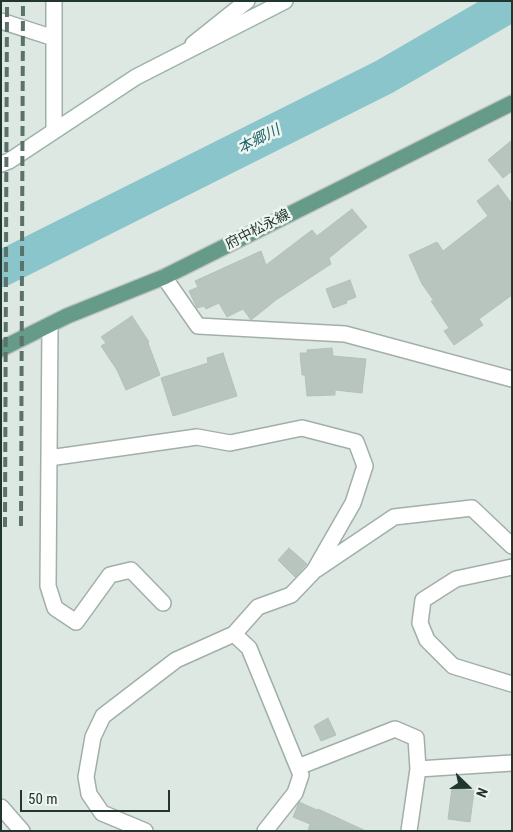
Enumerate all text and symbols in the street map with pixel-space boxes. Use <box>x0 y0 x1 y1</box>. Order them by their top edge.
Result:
water label: 本郷川 <box>235 122 283 158</box>
street label: 府中松永線 <box>223 207 293 253</box>
north arrow <box>443 762 493 812</box>
scale bar <box>22 780 172 812</box>
text: N <box>473 786 491 800</box>
text: 50 m <box>28 790 58 808</box>

